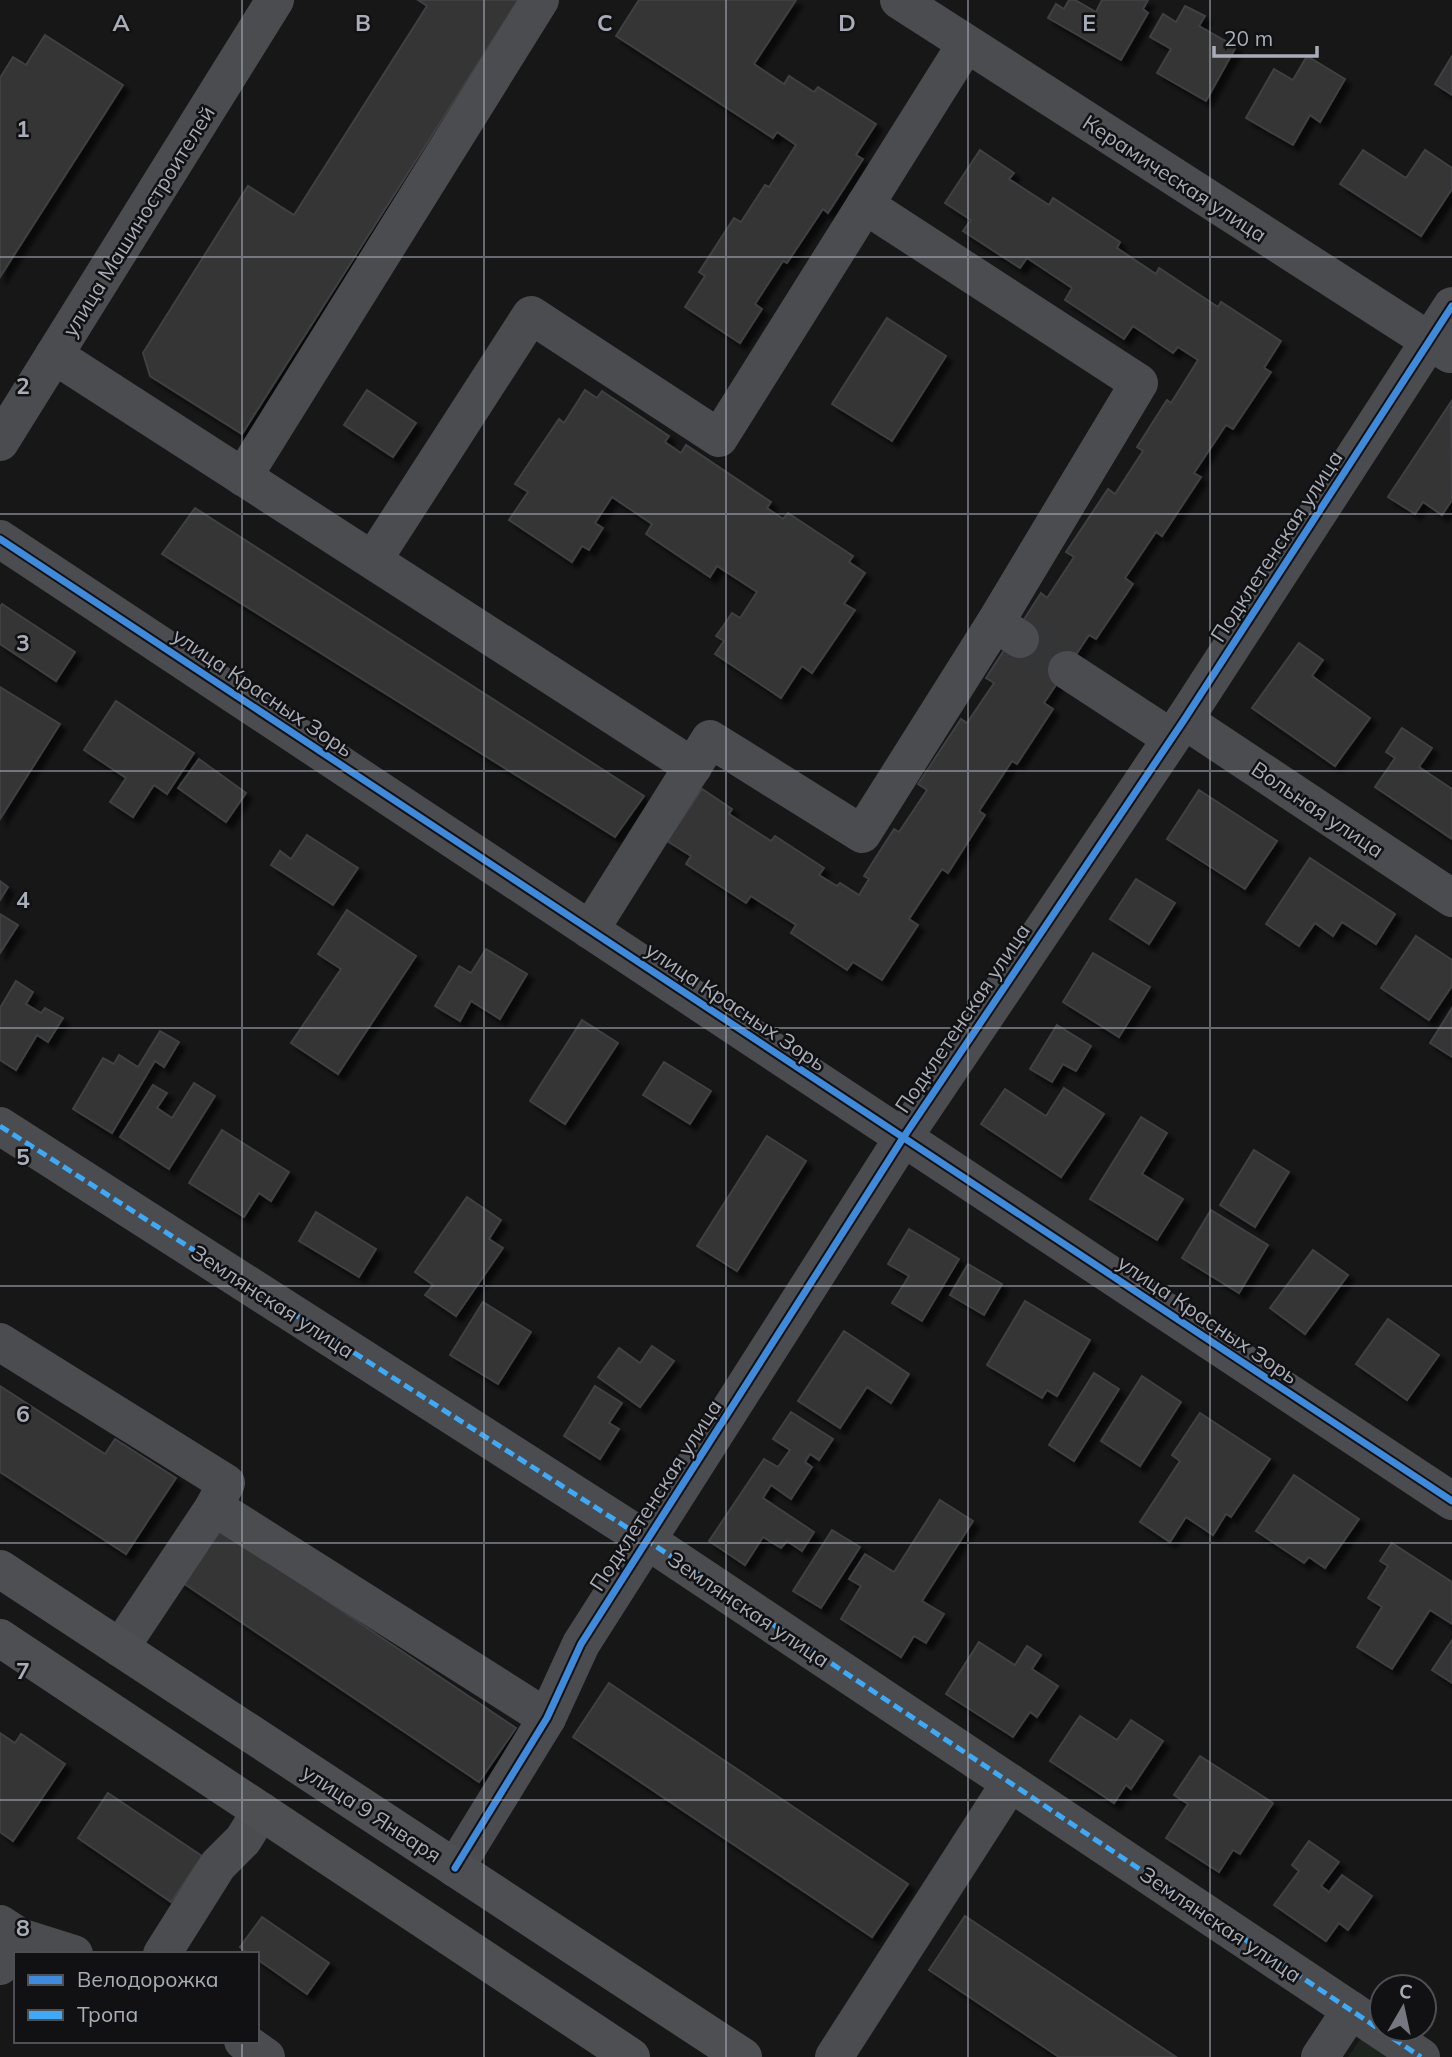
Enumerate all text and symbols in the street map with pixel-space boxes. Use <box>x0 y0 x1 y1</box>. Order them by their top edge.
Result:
text: A <box>112 8 130 37</box>
text: B <box>355 8 371 37</box>
text: C <box>597 8 613 37</box>
text: D <box>838 8 856 37</box>
text: E <box>1082 8 1096 37</box>
scale bar <box>1214 14 1317 58</box>
text: 20 m <box>1224 25 1273 51</box>
street label: улица Машиностроителей <box>56 101 220 341</box>
street label: Керамическая улица <box>1078 109 1272 247</box>
text: 1 <box>16 114 30 143</box>
text: 2 <box>16 371 30 400</box>
street label: Подклетенская улица <box>1204 445 1348 647</box>
street label: улица Красных Зорь <box>168 622 358 762</box>
text: 3 <box>16 628 30 657</box>
street label: Вольная улица <box>1247 755 1389 863</box>
text: 4 <box>16 885 30 914</box>
street label: Подклетенская улица <box>889 918 1035 1118</box>
street label: улица Красных Зорь <box>641 936 831 1076</box>
text: 5 <box>16 1142 30 1171</box>
street label: Землянская улица <box>187 1239 359 1363</box>
street label: улица Красных Зорь <box>1113 1249 1303 1389</box>
street label: Подклетенская улица <box>583 1394 727 1596</box>
text: 6 <box>16 1399 30 1428</box>
street label: Землянская улица <box>663 1545 835 1673</box>
text: 7 <box>16 1656 30 1685</box>
street label: улица 9 Января <box>298 1758 446 1868</box>
street label: Землянская улица <box>1135 1860 1307 1988</box>
text: 8 <box>16 1913 30 1942</box>
legend <box>14 1952 259 2043</box>
text: Велодорожка <box>77 1966 219 1992</box>
north arrow <box>1368 1973 1438 2043</box>
text: С <box>1397 1978 1414 2004</box>
text: Тропа <box>77 2001 138 2027</box>

